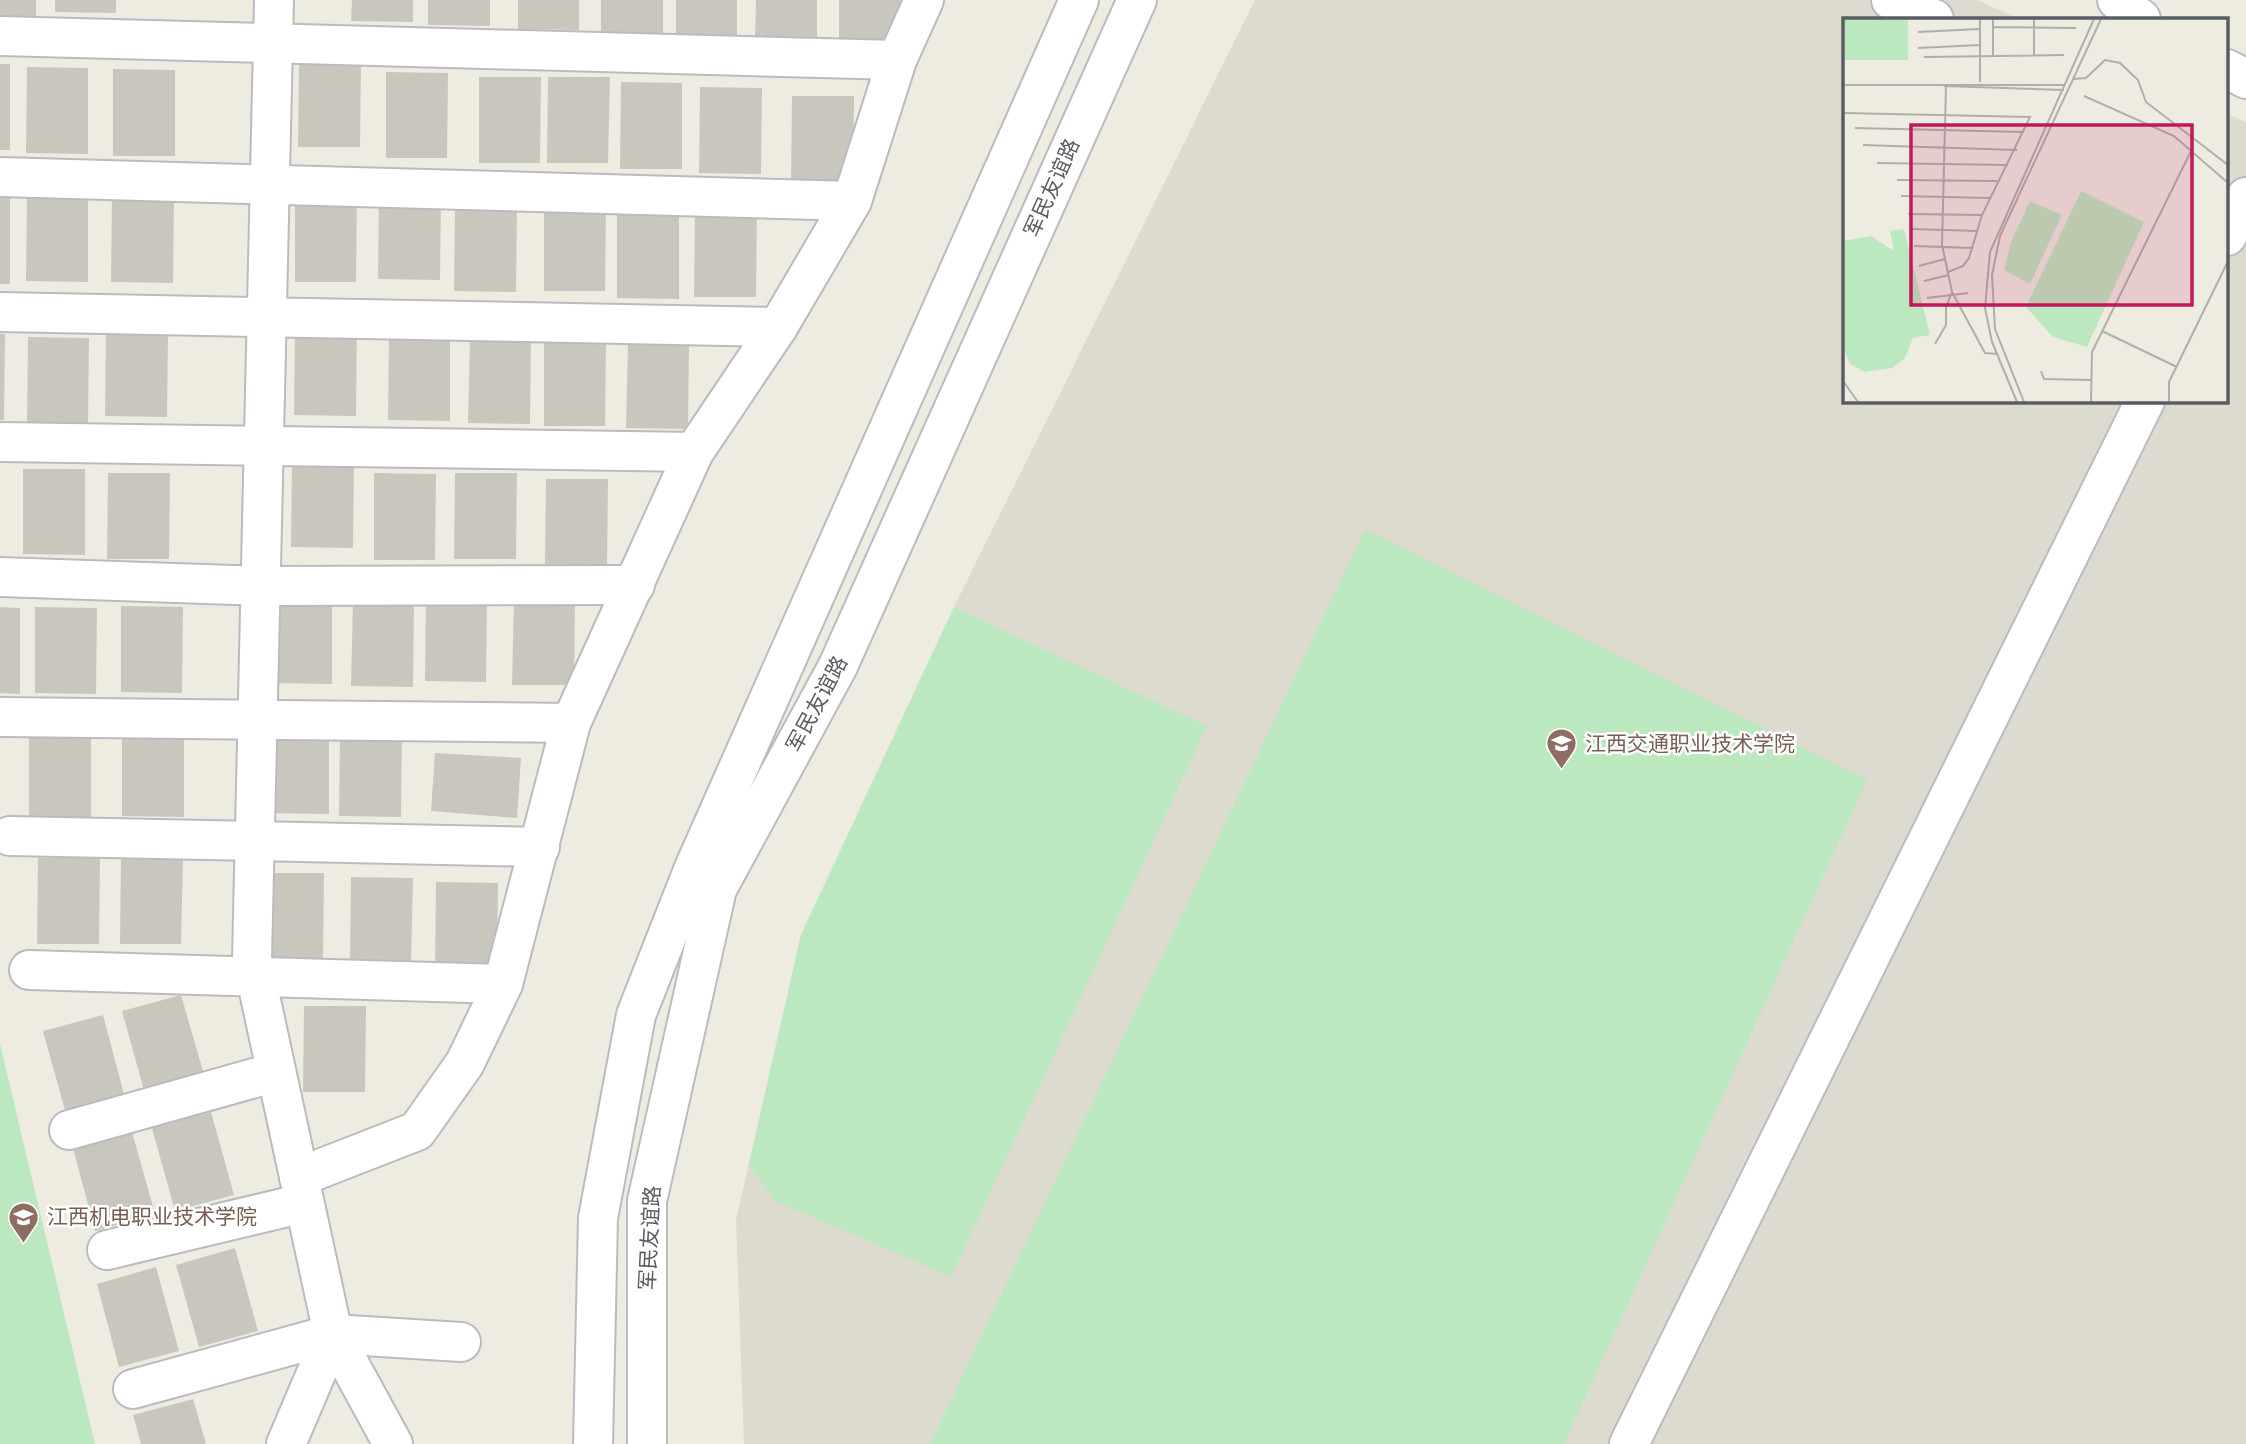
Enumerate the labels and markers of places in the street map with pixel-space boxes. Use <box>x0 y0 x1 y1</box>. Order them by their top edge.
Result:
school or university icon: 江西交通职业技术学院 <box>1545 727 1579 771</box>
place label: 江西交通职业技术学院 <box>1585 732 1795 756</box>
school or university icon: 江西机电职业技术学院 <box>7 1200 41 1244</box>
place label: 江西机电职业技术学院 <box>47 1205 257 1229</box>

